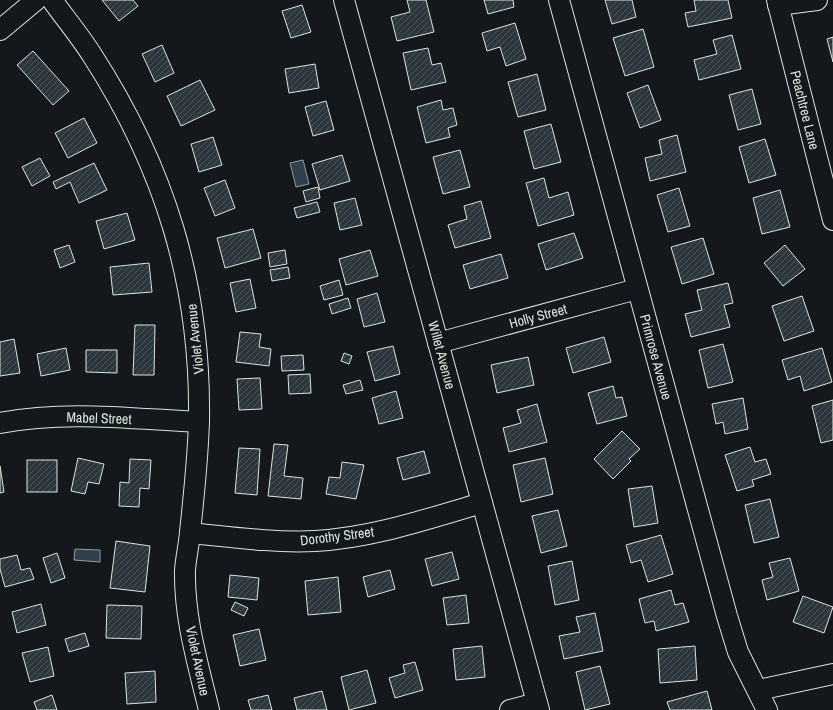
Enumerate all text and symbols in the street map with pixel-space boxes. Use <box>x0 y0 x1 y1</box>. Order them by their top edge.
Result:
street label: Peachtree Lane <box>786 68 824 152</box>
street label: Holly Street <box>507 300 569 332</box>
street label: Violet Avenue <box>182 303 208 375</box>
street label: Primrose Avenue <box>636 312 676 402</box>
street label: Willet Avenue <box>424 319 460 391</box>
street label: Mabel Street <box>66 408 132 428</box>
street label: Dorothy Street <box>299 523 375 549</box>
street label: Violet Avenue <box>182 625 214 697</box>

